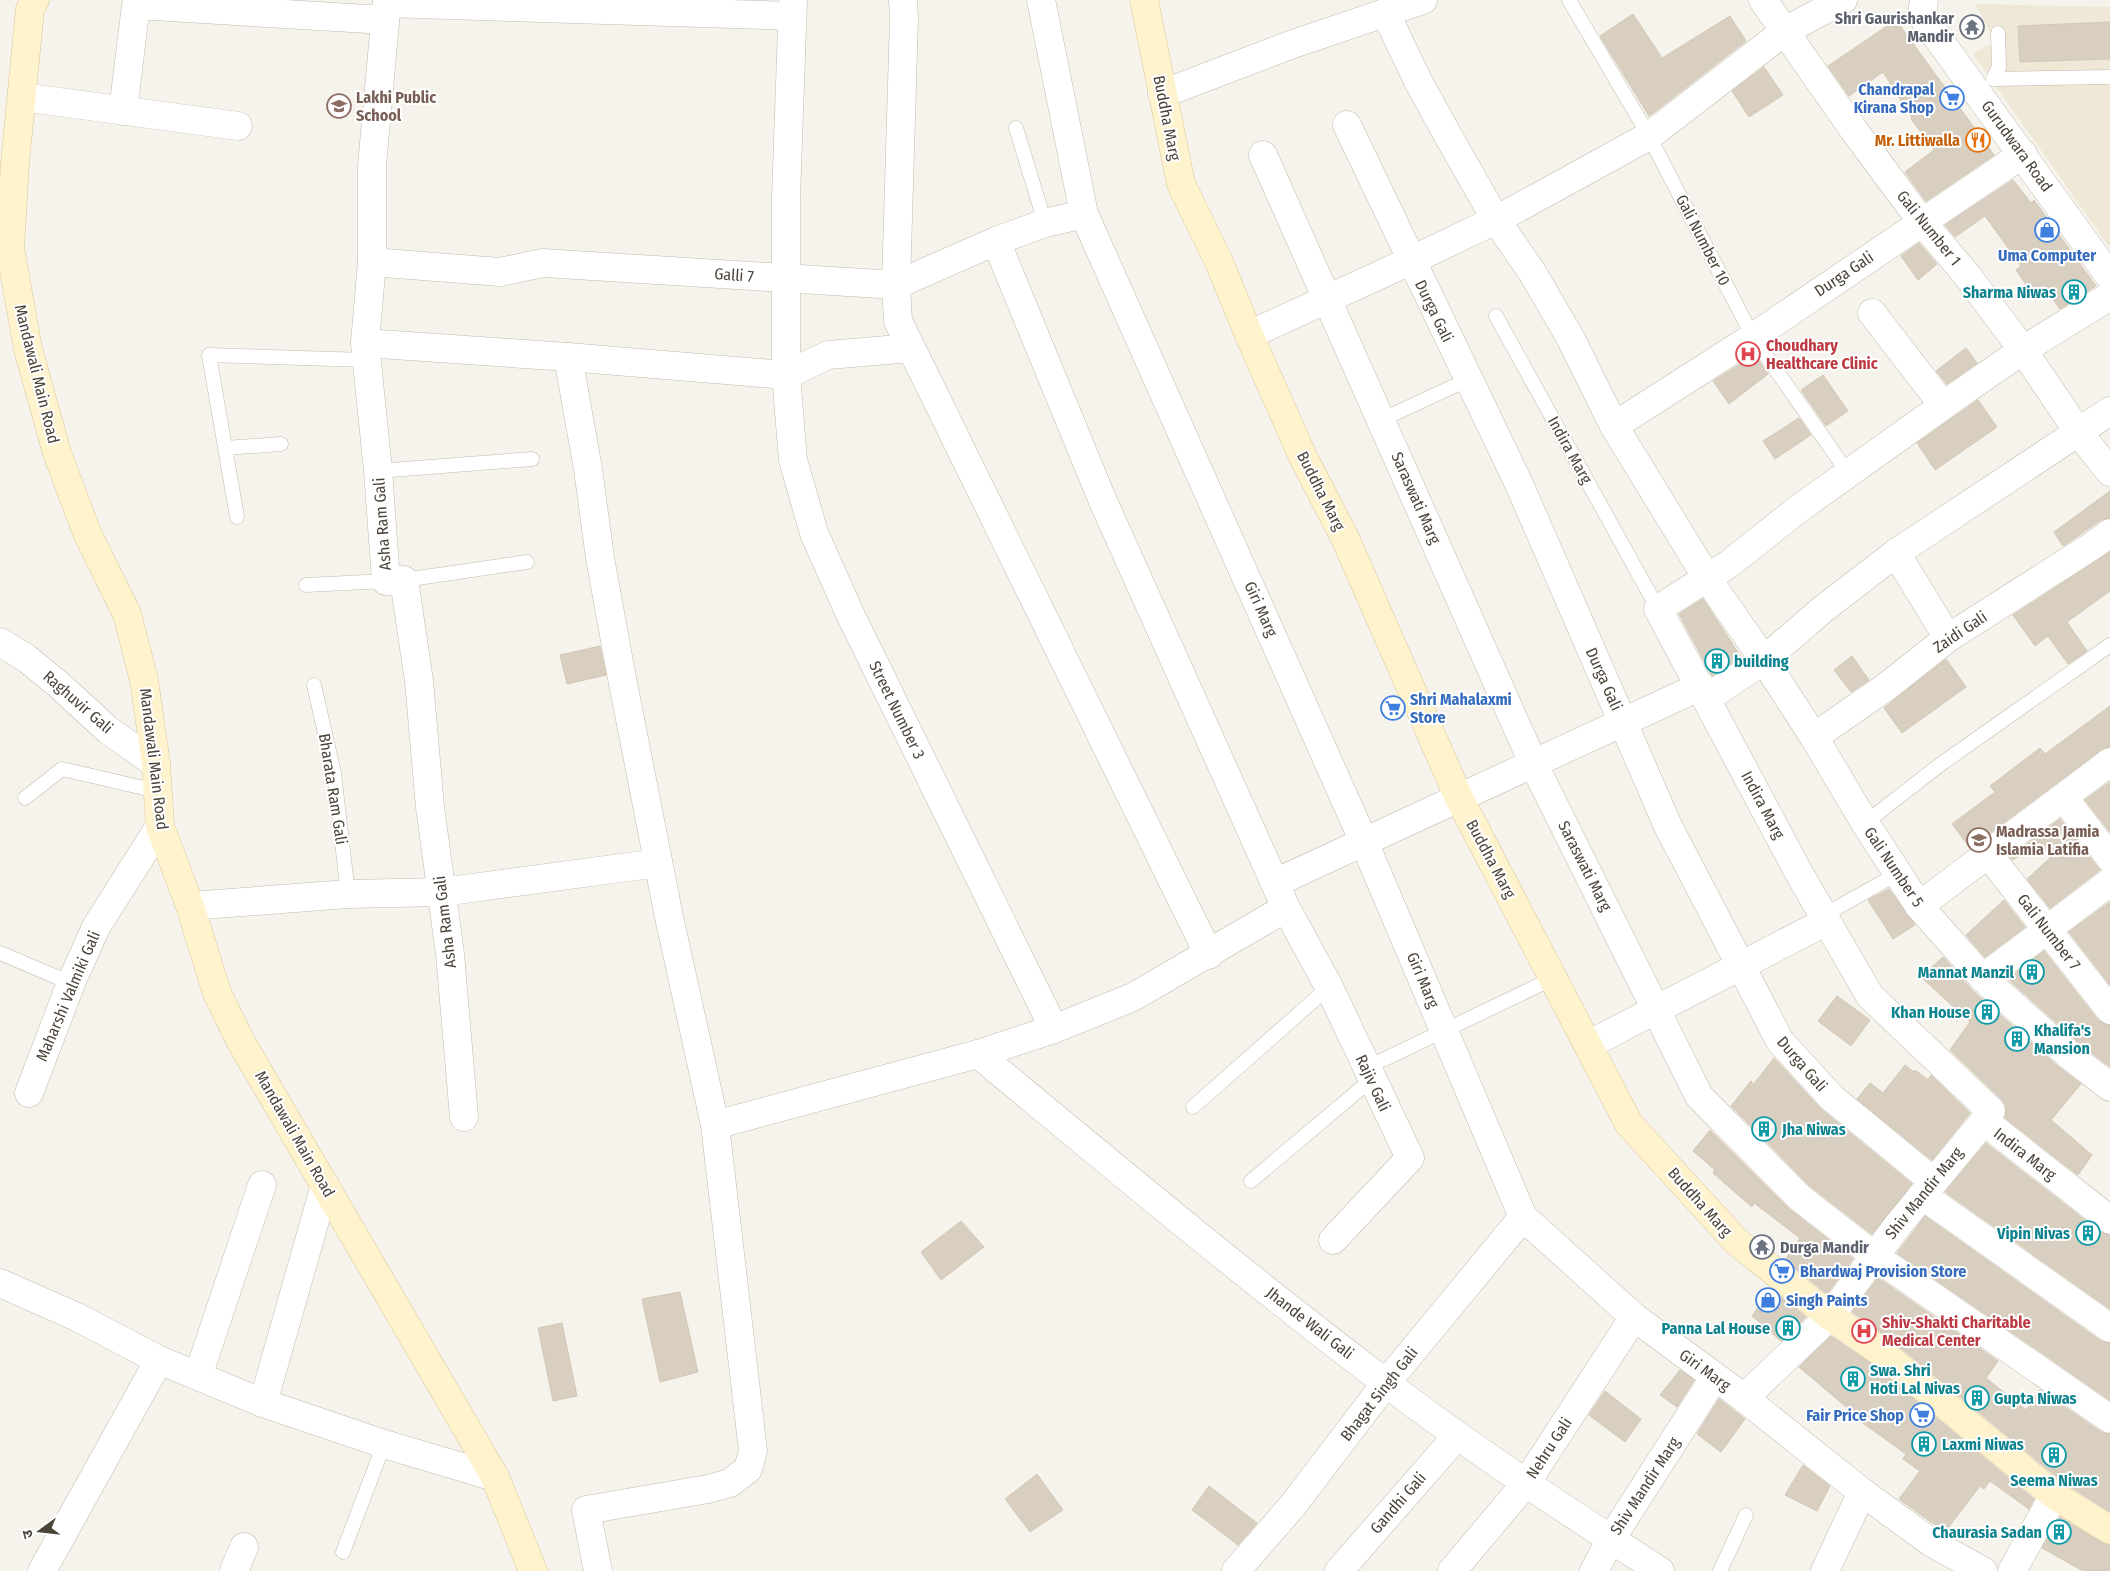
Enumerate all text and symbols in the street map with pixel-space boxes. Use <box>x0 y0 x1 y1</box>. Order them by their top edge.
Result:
place label: Shri Gaurishankar Mandir <box>1835 9 1954 46</box>
temple icon: Shri Gaurishankar Mandir <box>1959 14 1985 40</box>
street label: Buddha Marg <box>1149 74 1185 163</box>
place label: Chandrapal Kirana Shop <box>1854 80 1935 117</box>
supermarket icon: Chandrapal Kirana Shop <box>1939 85 1965 111</box>
place label: Lakhi Public School <box>356 88 436 125</box>
school or university icon: Lakhi Public School <box>326 93 352 119</box>
street label: Gurudwara Road <box>1978 97 2056 195</box>
restaurant icon: Mr. Littiwalla <box>1965 127 1991 153</box>
place label: Mr. Littiwalla <box>1875 131 1960 150</box>
street label: Gali Number 1 <box>1893 187 1965 269</box>
street label: Gali Number 10 <box>1672 191 1734 289</box>
shop icon: Uma Computer <box>2034 217 2060 243</box>
place label: Uma Computer <box>1998 246 2096 265</box>
street label: Durga Gali <box>1811 247 1877 301</box>
street label: Galli 7 <box>714 264 755 286</box>
street label: Durga Gali <box>1411 277 1457 345</box>
building icon: Sharma Niwas <box>2061 279 2087 305</box>
place label: Sharma Niwas <box>1963 283 2056 302</box>
street label: Mandawali Main Road <box>11 303 63 445</box>
place label: Choudhary Healthcare Clinic <box>1766 336 1878 373</box>
hospital icon: Choudhary Healthcare Clinic <box>1735 341 1761 367</box>
street label: Indira Marg <box>1544 413 1596 487</box>
street label: Buddha Marg <box>1293 448 1349 534</box>
street label: Saraswati Marg <box>1387 449 1445 547</box>
street label: Asha Ram Gali <box>369 477 395 571</box>
street label: Giri Marg <box>1240 578 1282 640</box>
street label: Zaidi Gali <box>1930 607 1990 657</box>
street label: Durga Gali <box>1582 645 1626 713</box>
building icon: building <box>1704 648 1730 674</box>
place label: building <box>1734 652 1789 671</box>
street label: Street Number 3 <box>865 658 929 762</box>
street label: Raghuvir Gali <box>39 667 117 737</box>
street label: Mandawali Main Road <box>136 687 172 831</box>
place label: Shri Mahalaxmi Store <box>1410 690 1512 727</box>
supermarket icon: Shri Mahalaxmi Store <box>1380 695 1406 721</box>
street label: Bharata Ram Gali <box>315 732 351 846</box>
street label: Indira Marg <box>1737 768 1789 843</box>
street label: Buddha Marg <box>1462 816 1520 902</box>
street label: Saraswati Marg <box>1554 818 1616 915</box>
place label: Madrassa Jamia Islamia Latifia <box>1996 822 2100 859</box>
street label: Gali Number 5 <box>1860 823 1928 911</box>
school or university icon: Madrassa Jamia Islamia Latifia <box>1966 827 1992 853</box>
street label: Asha Ram Gali <box>430 875 460 969</box>
street label: Gali Number 7 <box>2013 890 2085 974</box>
street label: Maharshi Valmiki Gali <box>32 928 104 1064</box>
street label: Giri Marg <box>1403 949 1443 1011</box>
building icon: Mannat Manzil <box>2019 959 2045 985</box>
place label: Mannat Manzil <box>1918 963 2015 982</box>
building icon: Khan House <box>1974 999 2000 1025</box>
place label: Khan House <box>1891 1003 1970 1022</box>
place label: Khalifa's Mansion <box>2034 1021 2091 1058</box>
building icon: Khalifa's Mansion <box>2004 1026 2030 1052</box>
street label: Durga Gali <box>1773 1033 1831 1095</box>
street label: Rajiv Gali <box>1352 1052 1394 1114</box>
street label: Mandawali Main Road <box>251 1068 339 1200</box>
building icon: Jha Niwas <box>1751 1116 1777 1142</box>
place label: Jha Niwas <box>1781 1120 1846 1139</box>
street label: Indira Marg <box>1990 1124 2060 1185</box>
street label: Shiv Mandir Marg <box>1881 1143 1967 1243</box>
street label: Buddha Marg <box>1664 1164 1736 1241</box>
building icon: Vipin Nivas <box>2075 1220 2101 1246</box>
place label: Vipin Nivas <box>1996 1224 2070 1243</box>
temple icon: Durga Mandir <box>1749 1234 1775 1260</box>
place label: Durga Mandir <box>1780 1238 1869 1257</box>
supermarket icon: Bhardwaj Provision Store <box>1769 1258 1795 1284</box>
place label: Bhardwaj Provision Store <box>1800 1262 1966 1281</box>
street label: Jhande Wali Gali <box>1263 1283 1357 1363</box>
shop icon: Singh Paints <box>1755 1287 1781 1313</box>
place label: Singh Paints <box>1786 1291 1868 1310</box>
place label: Shiv-Shakti Charitable Medical Center <box>1882 1313 2031 1350</box>
building icon: Panna Lal House <box>1775 1315 1801 1341</box>
hospital icon: Shiv-Shakti Charitable Medical Center <box>1851 1318 1877 1344</box>
place label: Panna Lal House <box>1662 1319 1770 1338</box>
street label: Bhagat Singh Gali <box>1336 1343 1422 1445</box>
street label: Giri Marg <box>1676 1345 1735 1395</box>
place label: Swa. Shri Hoti Lal Nivas <box>1870 1361 1960 1398</box>
building icon: Swa. Shri Hoti Lal Nivas <box>1840 1366 1866 1392</box>
building icon: Gupta Niwas <box>1964 1385 1990 1411</box>
place label: Gupta Niwas <box>1994 1389 2077 1408</box>
supermarket icon: Fair Price Shop <box>1909 1402 1935 1428</box>
place label: Fair Price Shop <box>1806 1406 1904 1425</box>
street label: Nehru Gali <box>1522 1414 1576 1482</box>
building icon: Laxmi Niwas <box>1911 1431 1937 1457</box>
street label: Shiv Mandir Marg <box>1606 1433 1684 1539</box>
place label: Laxmi Niwas <box>1942 1435 2024 1454</box>
building icon: Seema Niwas <box>2041 1442 2067 1468</box>
street label: Gandhi Gali <box>1366 1468 1430 1538</box>
place label: Seema Niwas <box>2010 1471 2098 1490</box>
north arrow <box>15 1506 65 1556</box>
building icon: Chaurasia Sadan <box>2046 1519 2072 1545</box>
place label: Chaurasia Sadan <box>1932 1523 2042 1542</box>
text: उ <box>18 1527 37 1540</box>

